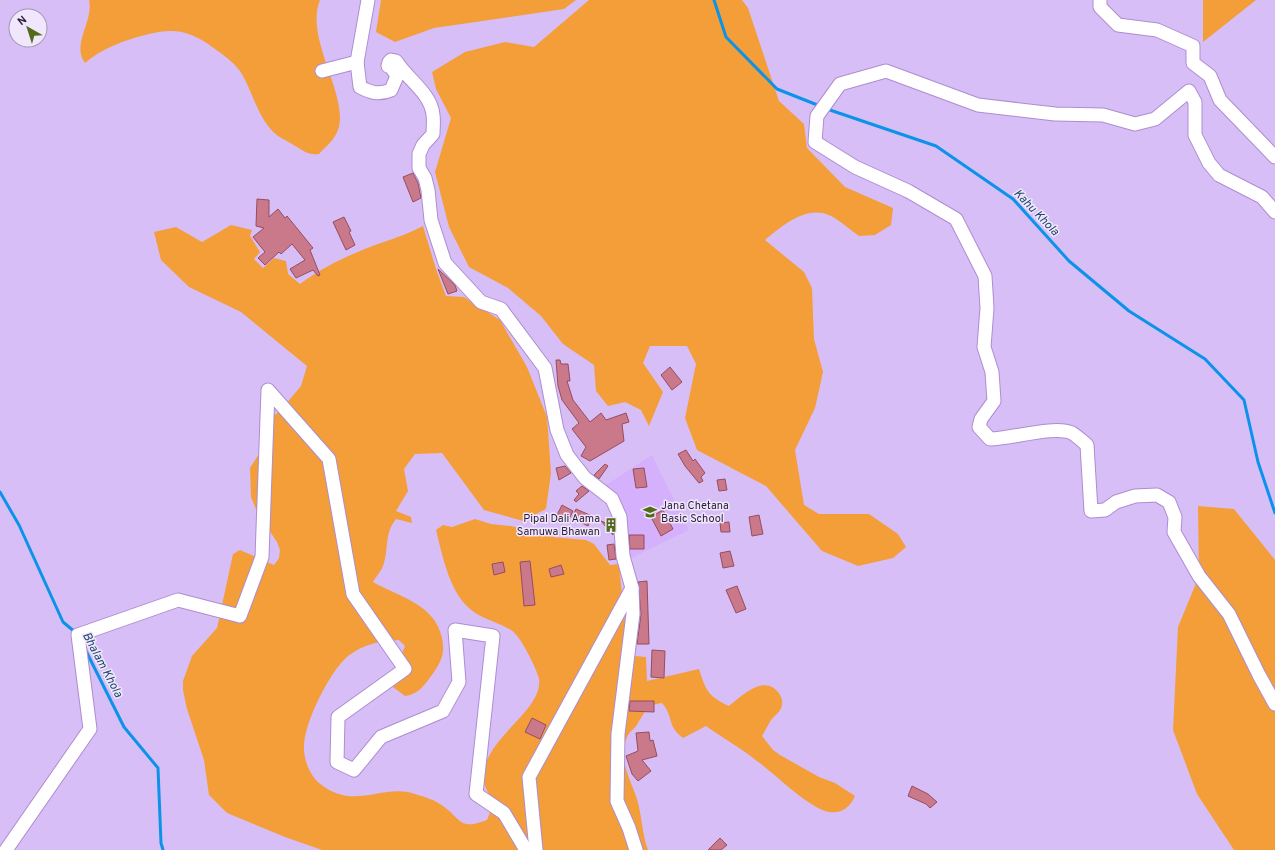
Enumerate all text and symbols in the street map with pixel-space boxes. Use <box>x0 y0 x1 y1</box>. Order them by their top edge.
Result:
north arrow <box>8 8 48 48</box>
text: N <box>15 13 30 29</box>
water label: Kahu Khola <box>1010 186 1063 240</box>
place label: Jana Chetana Basic School <box>661 499 729 526</box>
school or university icon: Jana Chetana Basic School <box>642 504 658 520</box>
place label: Pipal Dali Aama Samuwa Bhawan <box>517 512 600 539</box>
building icon: Pipal Dali Aama Samuwa Bhawan <box>603 517 619 533</box>
water label: Bhalam Khola <box>78 630 126 701</box>

